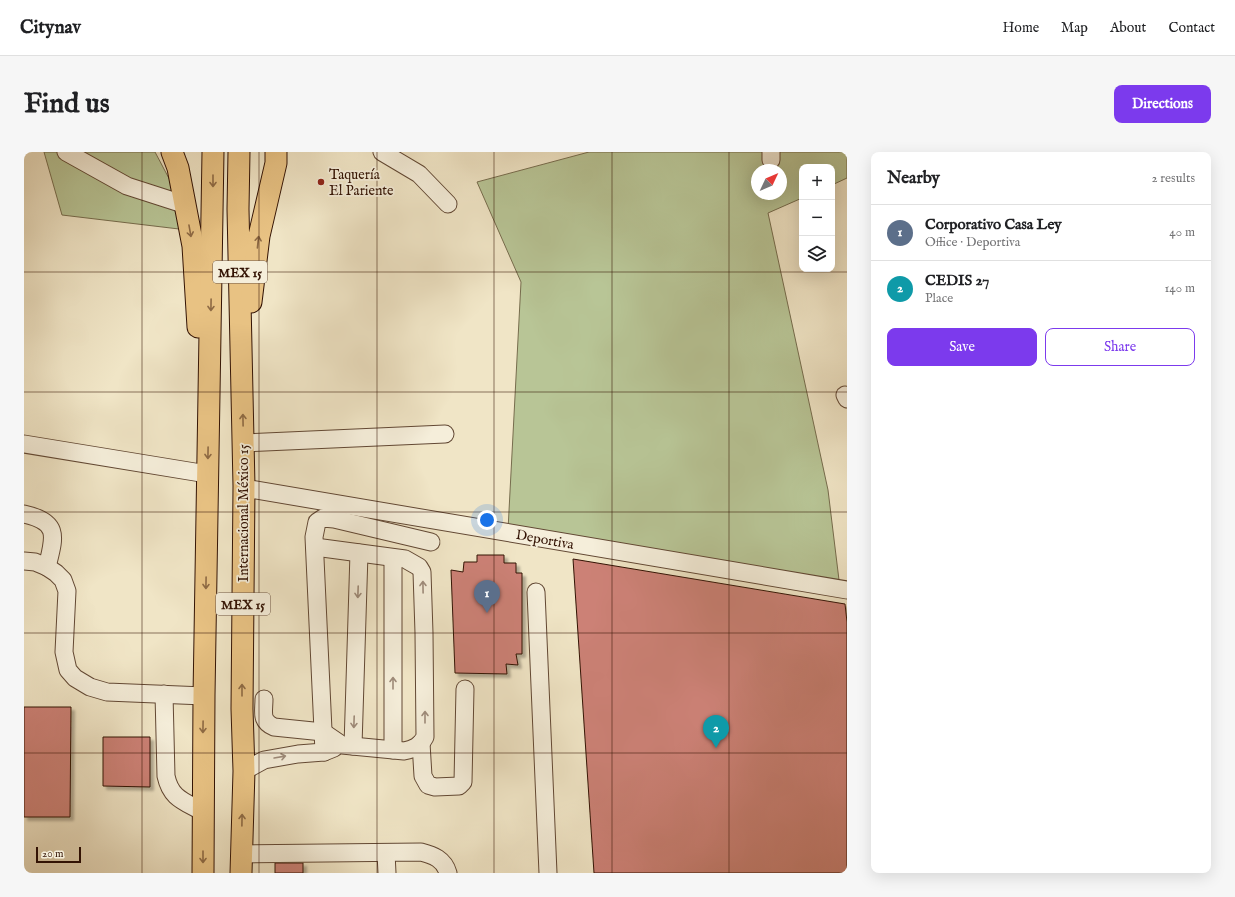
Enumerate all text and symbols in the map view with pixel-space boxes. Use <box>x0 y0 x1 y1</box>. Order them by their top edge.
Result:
text: Citynav <box>20 16 81 40</box>
text: Home <box>1003 19 1039 37</box>
text: Map <box>1061 19 1088 37</box>
text: About <box>1110 19 1146 37</box>
text: Contact <box>1168 19 1215 37</box>
button: Directions <box>1114 85 1211 123</box>
text: Find us <box>24 87 110 122</box>
north arrow <box>751 164 787 200</box>
map controls <box>799 164 835 272</box>
button: + <box>799 164 835 200</box>
place label: Taquería El Pariente <box>329 166 394 200</box>
text: Nearby <box>887 168 940 189</box>
text: 2 results <box>1151 170 1195 187</box>
one-way arrow <box>209 174 217 187</box>
marker: Taquería El Pariente <box>316 177 326 187</box>
button: − <box>799 200 835 236</box>
text: Corporativo Casa Ley <box>925 215 1062 234</box>
one-way arrow <box>187 224 195 237</box>
text: 1 <box>898 224 902 241</box>
text: 40 m <box>1169 224 1195 241</box>
text: Office · Deportiva <box>925 234 1020 251</box>
one-way arrow <box>254 236 262 249</box>
button: layers <box>799 236 835 272</box>
road number: MEX 15 <box>213 261 267 283</box>
text: CEDIS 27 <box>925 271 989 290</box>
text: 2 <box>897 280 903 297</box>
text: 140 m <box>1165 280 1195 297</box>
text: Place <box>925 290 953 307</box>
one-way arrow <box>207 298 215 311</box>
button: Save <box>887 328 1037 366</box>
button: Share <box>1045 328 1195 366</box>
one-way arrow <box>239 414 247 427</box>
street label: Internacional México 15 <box>235 444 253 582</box>
one-way arrow <box>204 446 212 459</box>
your location <box>477 510 497 530</box>
street label: Deportiva <box>514 526 576 554</box>
one-way arrow <box>202 576 209 589</box>
pin: 1 <box>474 580 500 613</box>
one-way arrow <box>420 581 427 594</box>
one-way arrow <box>354 585 362 598</box>
road number: MEX 15 <box>216 593 270 615</box>
one-way arrow <box>389 677 397 690</box>
one-way arrow <box>238 684 246 697</box>
one-way arrow <box>421 711 429 724</box>
one-way arrow <box>350 715 357 728</box>
pin: 2 <box>703 715 729 748</box>
one-way arrow <box>200 720 207 733</box>
one-way arrow <box>273 753 286 761</box>
one-way arrow <box>238 814 246 827</box>
scale bar <box>36 845 81 864</box>
text: 20 m <box>42 847 63 861</box>
one-way arrow <box>199 850 207 863</box>

